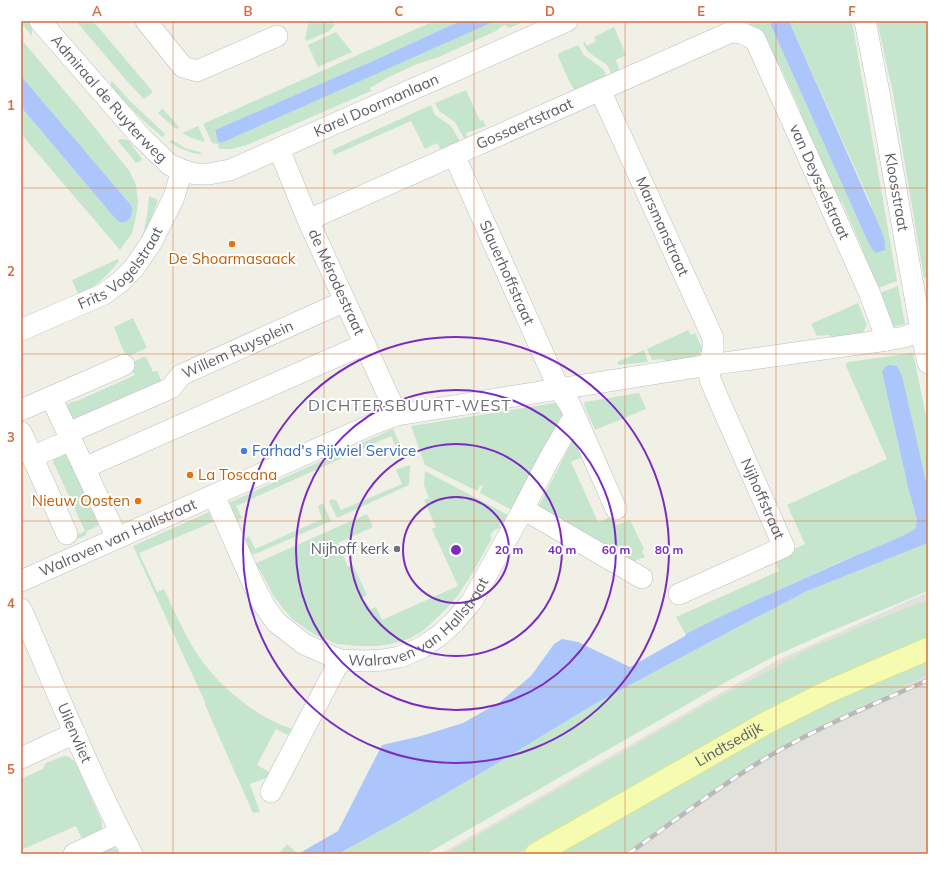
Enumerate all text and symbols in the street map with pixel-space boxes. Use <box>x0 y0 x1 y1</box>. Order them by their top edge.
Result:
text: A <box>92 3 102 19</box>
text: B <box>244 3 253 19</box>
text: C <box>395 3 404 19</box>
text: D <box>545 3 555 19</box>
text: E <box>697 3 705 19</box>
text: F <box>848 3 856 19</box>
street label: Admiraal de Ruyterweg <box>47 31 172 166</box>
street label: Karel Doormanlaan <box>311 69 442 141</box>
street label: Gossaertstraat <box>473 93 576 153</box>
text: 1 <box>7 97 15 113</box>
street label: van Deysselstraat <box>786 121 854 242</box>
street label: Kloosstraat <box>881 151 913 233</box>
street label: Marsmanstraat <box>632 174 693 279</box>
street label: Slauerhoffstraat <box>476 217 539 328</box>
street label: Frits Vogelstraat <box>75 224 166 313</box>
street label: de Mérodestraat <box>304 226 369 338</box>
marker: De Shoarmasaack <box>227 239 237 249</box>
place label: De Shoarmasaack <box>168 249 296 268</box>
text: 2 <box>7 263 15 279</box>
street label: Willem Ruysplein <box>179 316 296 382</box>
district label: DICHTERSBUURT-WEST <box>308 395 512 415</box>
text: 3 <box>7 429 15 445</box>
place label: Farhad's Rijwiel Service <box>252 441 416 460</box>
marker: Farhad's Rijwiel Service <box>239 446 249 456</box>
street label: Nijhoffstraat <box>737 455 789 542</box>
place label: La Toscana <box>198 465 277 484</box>
marker: La Toscana <box>185 470 195 480</box>
place label: Nieuw Oosten <box>32 491 130 510</box>
street label: Walraven van Hallstraat <box>36 494 199 581</box>
marker: Nieuw Oosten <box>133 496 143 506</box>
place label: Nijhoff kerk <box>311 539 389 558</box>
text: 20 m <box>495 542 523 557</box>
text: 40 m <box>548 542 576 557</box>
text: 60 m <box>602 542 630 557</box>
text: 80 m <box>655 542 683 557</box>
centre of rings <box>449 543 463 557</box>
marker: Nijhoff kerk <box>392 544 402 554</box>
street label: Walraven van Hallstraat <box>348 574 492 670</box>
text: 4 <box>7 595 15 611</box>
street label: Uilenvliet <box>53 700 96 766</box>
street label: Lindtsedijk <box>692 717 766 770</box>
text: 5 <box>7 761 15 777</box>

